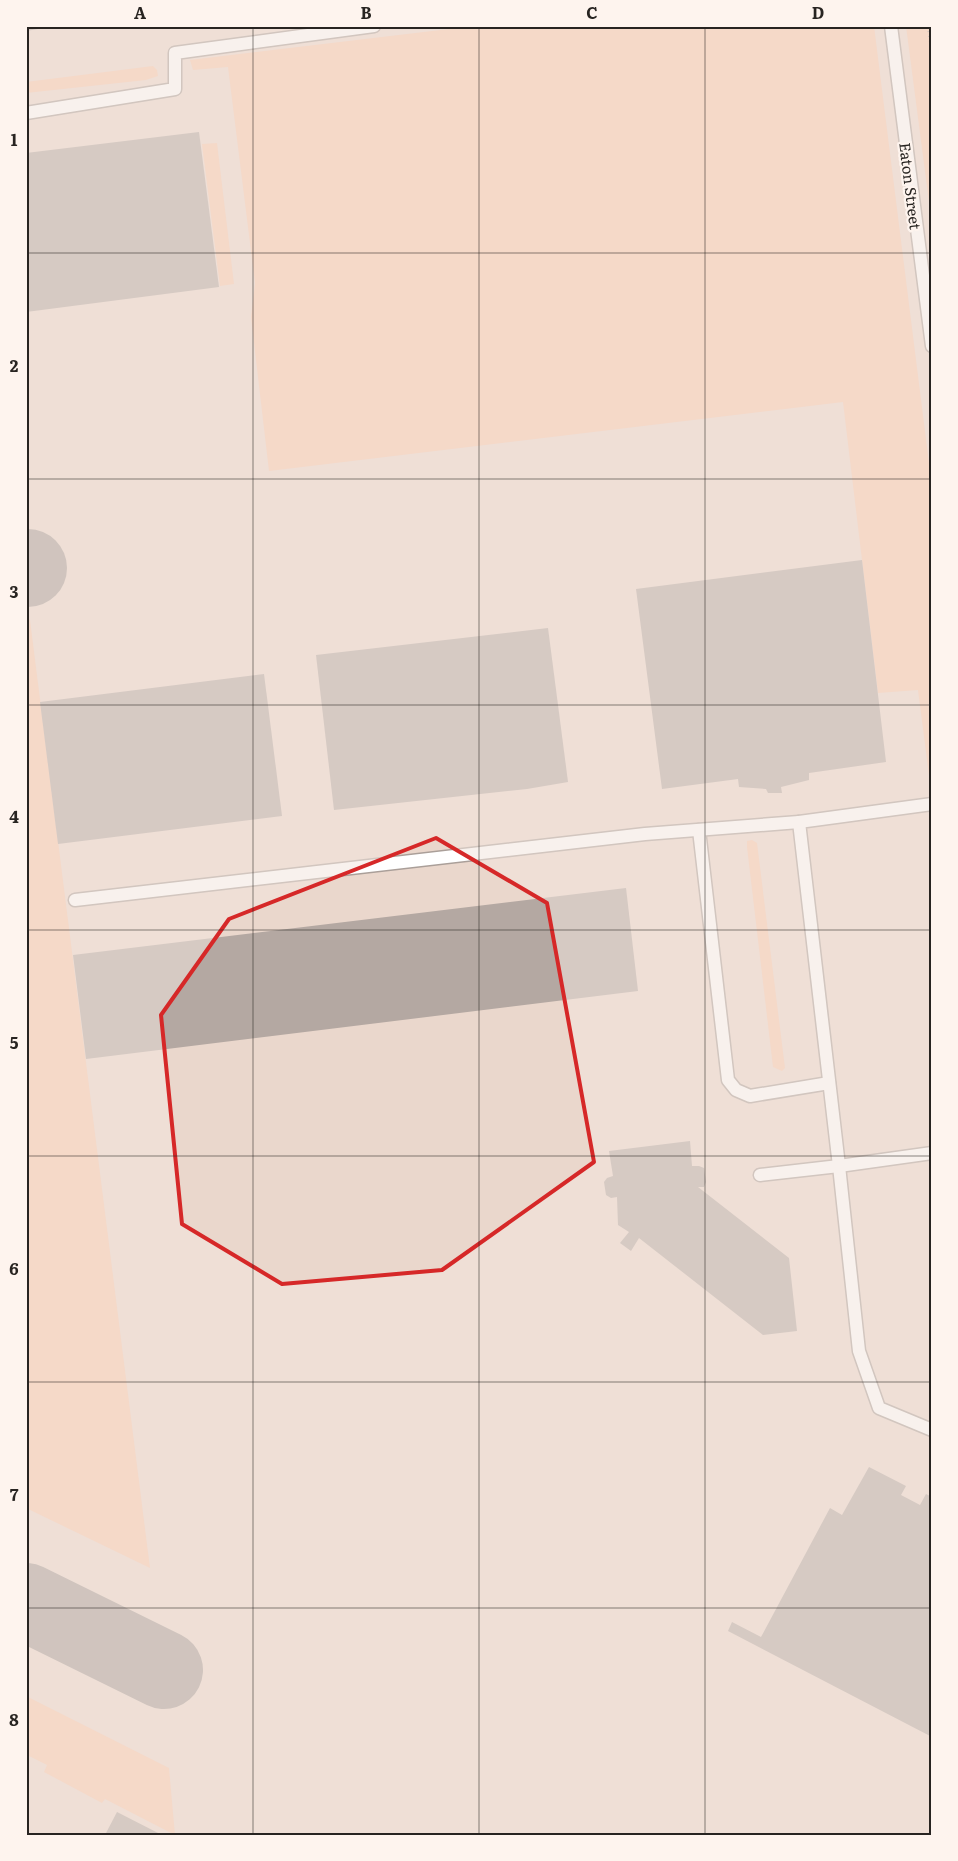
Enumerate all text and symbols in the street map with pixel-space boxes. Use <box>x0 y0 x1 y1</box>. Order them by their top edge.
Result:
text: A <box>134 0 146 24</box>
text: B <box>360 0 372 24</box>
text: C <box>586 0 598 24</box>
text: D <box>812 0 824 24</box>
text: 1 <box>11 127 18 151</box>
street label: Eaton Street <box>894 141 928 231</box>
text: 2 <box>10 353 19 377</box>
text: 3 <box>10 579 19 603</box>
text: 4 <box>9 804 19 828</box>
text: 5 <box>10 1030 19 1054</box>
text: 6 <box>9 1256 19 1280</box>
text: 7 <box>10 1482 19 1506</box>
text: 8 <box>9 1707 19 1731</box>

